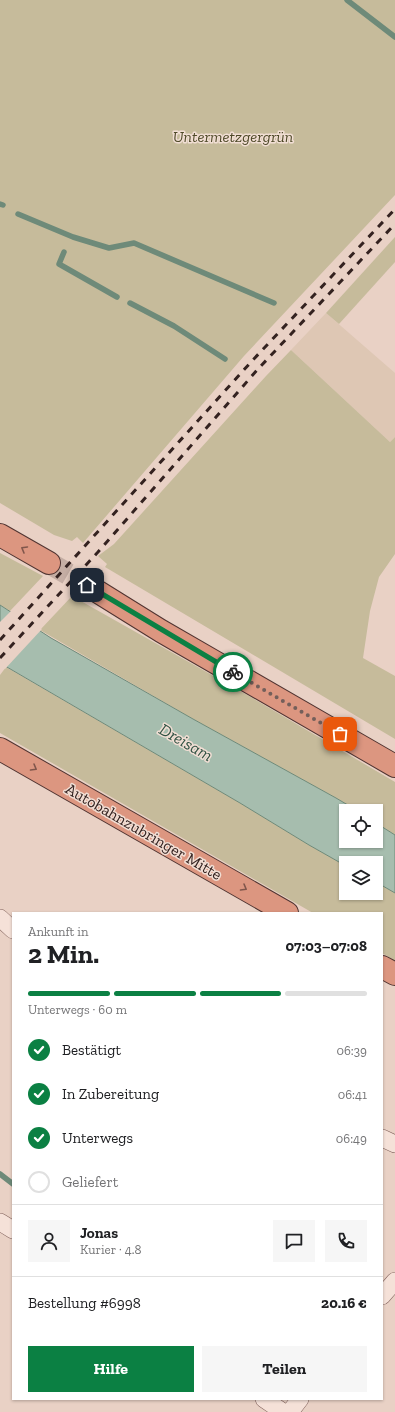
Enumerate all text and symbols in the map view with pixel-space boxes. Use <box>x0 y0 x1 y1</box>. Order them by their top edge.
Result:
park label: Untermetzgergrün <box>173 127 293 146</box>
one-way arrow <box>21 547 28 554</box>
pin <box>70 568 104 602</box>
icon: home <box>76 574 98 596</box>
courier <box>213 652 253 692</box>
icon: bike <box>222 661 244 683</box>
pin <box>323 717 357 751</box>
water label: Dreisam <box>156 719 216 765</box>
icon: bag <box>329 723 351 745</box>
one-way arrow <box>30 764 37 771</box>
street label: Autobahnzubringer Mitte <box>62 779 225 884</box>
map controls <box>339 804 383 900</box>
button: locate <box>339 804 383 848</box>
button: layers <box>339 856 383 900</box>
one-way arrow <box>240 884 247 891</box>
text: Ankunft in <box>28 924 88 939</box>
text: 07:03–07:08 <box>285 937 367 955</box>
text: 2 Min. <box>28 938 99 970</box>
text: Unterwegs · 60 m <box>28 1002 127 1017</box>
icon: check <box>28 1039 50 1061</box>
text: Bestätigt <box>62 1041 121 1059</box>
text: 06:39 <box>336 1043 367 1058</box>
icon: check <box>28 1083 50 1105</box>
text: In Zubereitung <box>62 1085 159 1103</box>
text: 06:41 <box>338 1087 367 1102</box>
icon: check <box>28 1127 50 1149</box>
text: Unterwegs <box>62 1129 133 1147</box>
text: 06:49 <box>336 1131 367 1146</box>
text: Geliefert <box>62 1173 118 1191</box>
button: person <box>28 1220 70 1262</box>
button: chat <box>273 1220 315 1262</box>
button: phone <box>325 1220 367 1262</box>
text: Jonas <box>80 1224 118 1242</box>
text: Kurier · 4.8 <box>80 1242 141 1257</box>
text: Bestellung #6998 <box>28 1294 141 1312</box>
text: 20.16 € <box>321 1294 367 1312</box>
button: Hilfe <box>28 1346 194 1392</box>
button: Teilen <box>202 1346 367 1392</box>

